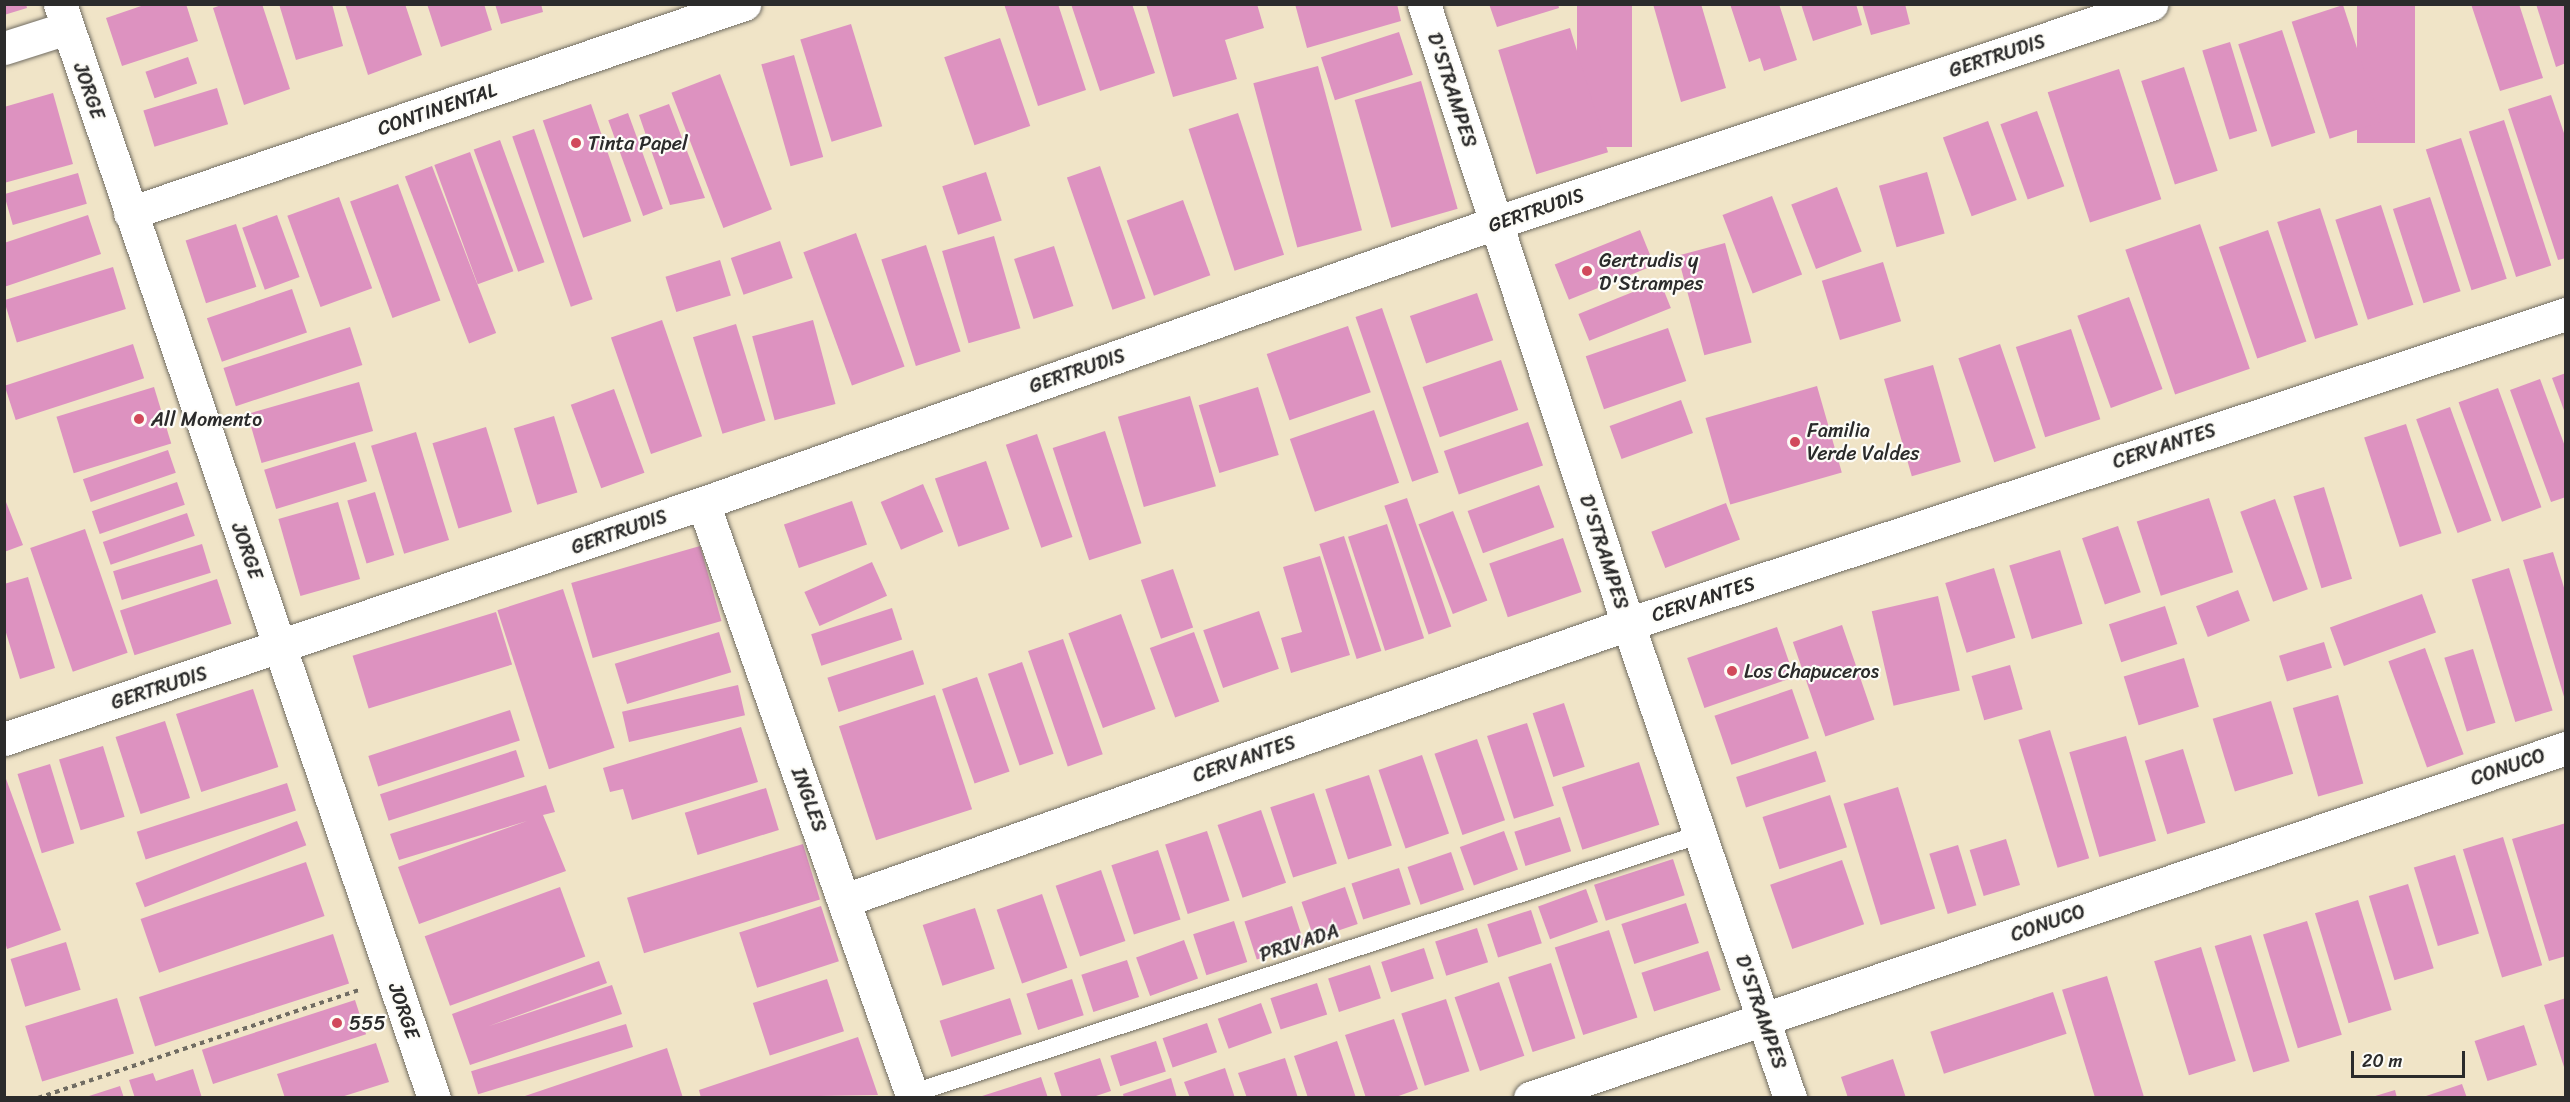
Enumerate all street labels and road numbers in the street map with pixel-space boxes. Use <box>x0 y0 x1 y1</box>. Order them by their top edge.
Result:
street label: GERTRUDIS <box>1946 29 2048 83</box>
street label: D'STRAMPES <box>1422 30 1482 150</box>
street label: JORGE <box>68 60 110 122</box>
street label: CONTINENTAL <box>374 77 500 141</box>
street label: GERTRUDIS <box>1485 182 1587 238</box>
street label: GERTRUDIS <box>1026 343 1128 399</box>
street label: CERVANTES <box>2109 418 2219 474</box>
street label: D'STRAMPES <box>1574 492 1634 612</box>
street label: GERTRUDIS <box>568 504 670 560</box>
street label: JORGE <box>226 520 268 582</box>
street label: CERVANTES <box>1648 571 1758 627</box>
street label: GERTRUDIS <box>108 661 210 715</box>
street label: CERVANTES <box>1190 730 1298 788</box>
street label: CONUCO <box>2467 743 2549 791</box>
street label: INGLES <box>786 764 832 836</box>
street label: CONUCO <box>2007 899 2089 947</box>
street label: PRIVADA <box>1256 919 1342 967</box>
street label: D'STRAMPES <box>1730 952 1792 1072</box>
street label: JORGE <box>383 980 425 1042</box>

